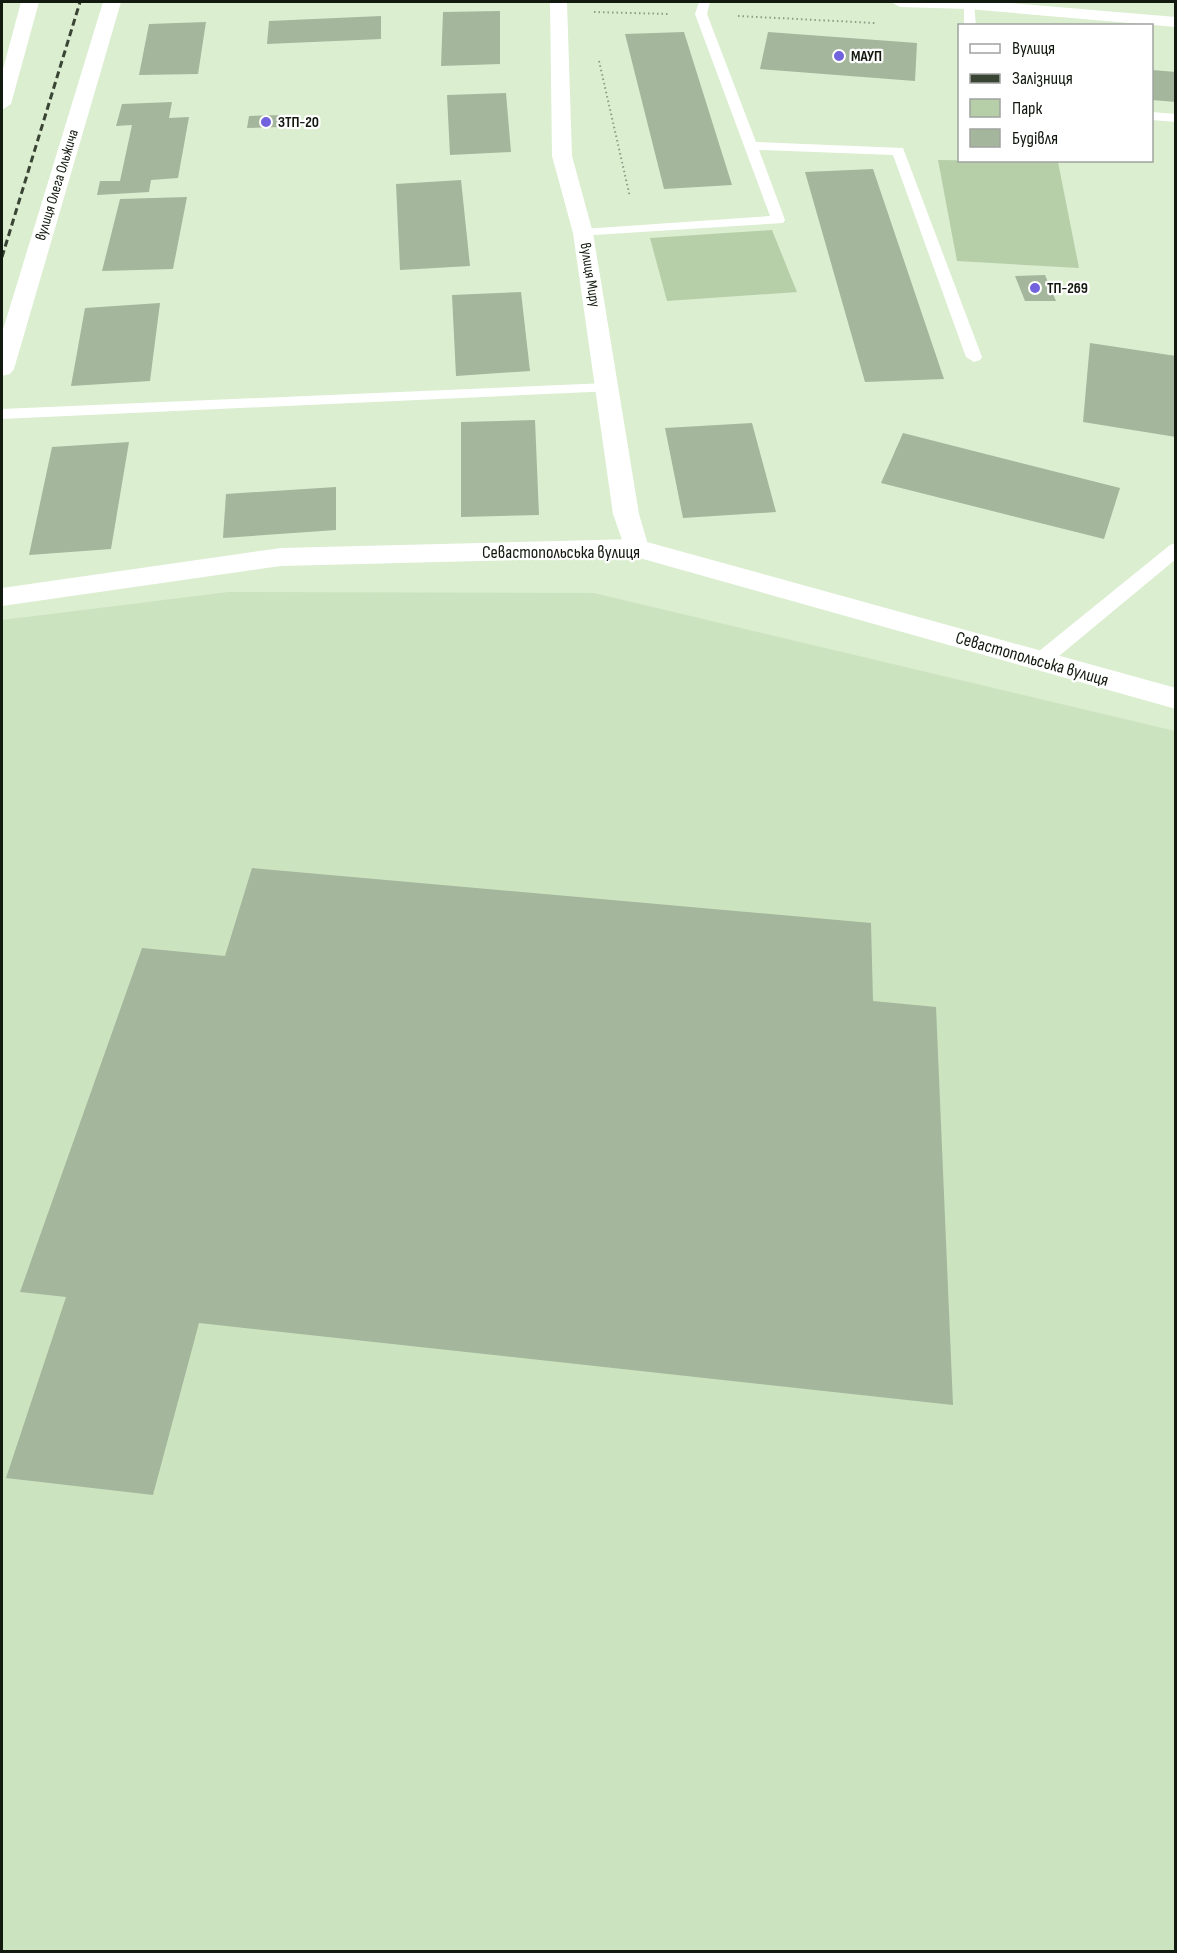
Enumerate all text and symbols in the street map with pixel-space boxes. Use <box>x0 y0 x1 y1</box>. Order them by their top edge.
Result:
legend <box>958 24 1153 162</box>
text: Вулиця <box>1012 38 1055 59</box>
place label: МАУП <box>851 47 882 66</box>
marker: МАУП <box>832 49 846 63</box>
text: Залізниця <box>1012 68 1073 89</box>
text: Парк <box>1012 98 1043 119</box>
place label: ЗТП-20 <box>278 113 319 132</box>
marker: ЗТП-20 <box>259 115 273 129</box>
street label: вулиця Олега Ольжича <box>31 127 83 243</box>
text: Будівля <box>1012 128 1058 149</box>
street label: вулиця Миру <box>576 241 605 309</box>
place label: ТП-269 <box>1047 279 1088 298</box>
marker: ТП-269 <box>1028 281 1042 295</box>
street label: Севастопольська вулиця <box>482 542 640 563</box>
street label: Севастопольська вулиця <box>953 627 1111 691</box>

